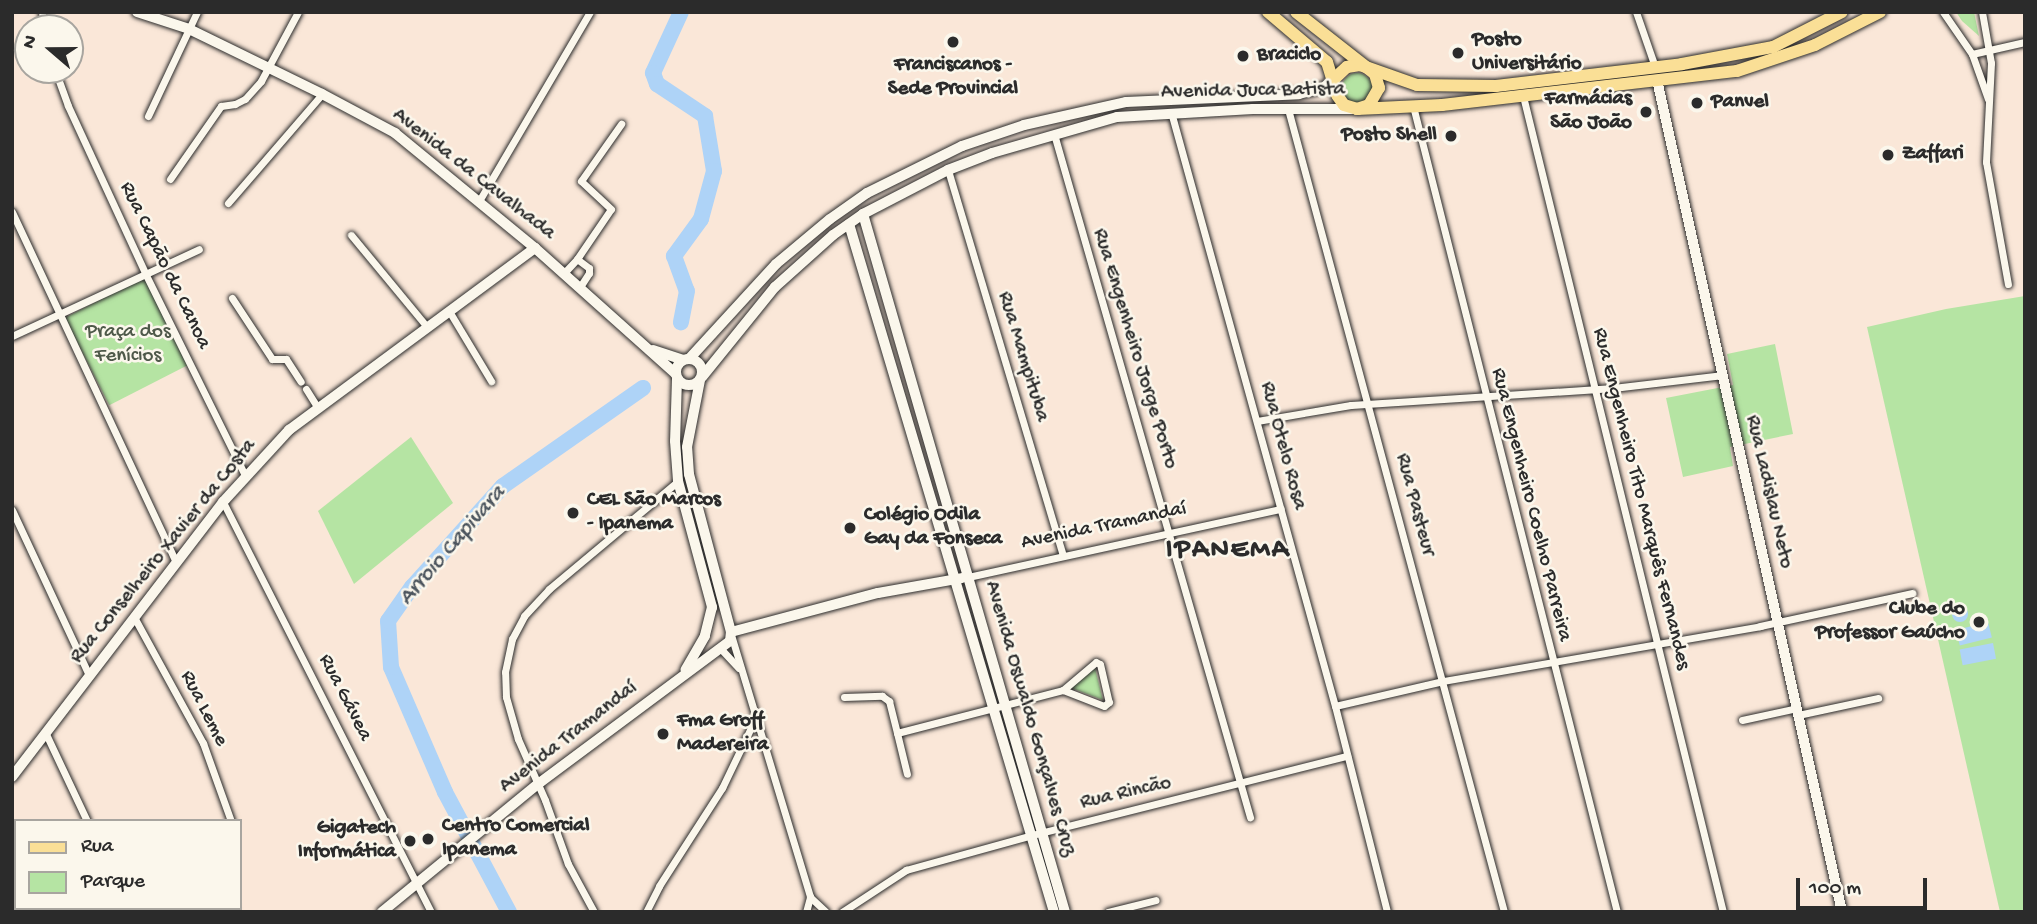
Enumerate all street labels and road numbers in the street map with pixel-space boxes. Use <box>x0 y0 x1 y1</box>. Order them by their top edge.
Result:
street label: Avenida Juca Batista <box>1161 78 1345 106</box>
street label: Avenida da Cavalhada <box>386 103 560 247</box>
street label: Rua Capão da Canoa <box>113 178 215 354</box>
street label: Rua Engenheiro Jorge Porto <box>1085 226 1183 472</box>
street label: Rua Mampituba <box>990 289 1054 425</box>
street label: Rua Engenheiro Tito Marquês Fernandes <box>1585 325 1695 673</box>
street label: Rua Engenheiro Coelho Parreira <box>1484 366 1576 644</box>
street label: Rua Otelo Rosa <box>1253 379 1311 513</box>
street label: Rua Ladislau Neto <box>1738 413 1798 571</box>
street label: Rua Conselheiro Xavier da Costa <box>65 435 263 669</box>
street label: Rua Pasteur <box>1388 451 1440 559</box>
street label: Avenida Tramandaí <box>1019 497 1189 557</box>
street label: Avenida Oswaldo Gonçalves Cruz <box>978 578 1080 860</box>
street label: Rua Gávea <box>311 650 377 746</box>
street label: Rua Leme <box>173 667 233 751</box>
street label: Avenida Tramandaí <box>495 676 643 800</box>
street label: Rua Rincão <box>1078 771 1174 817</box>

